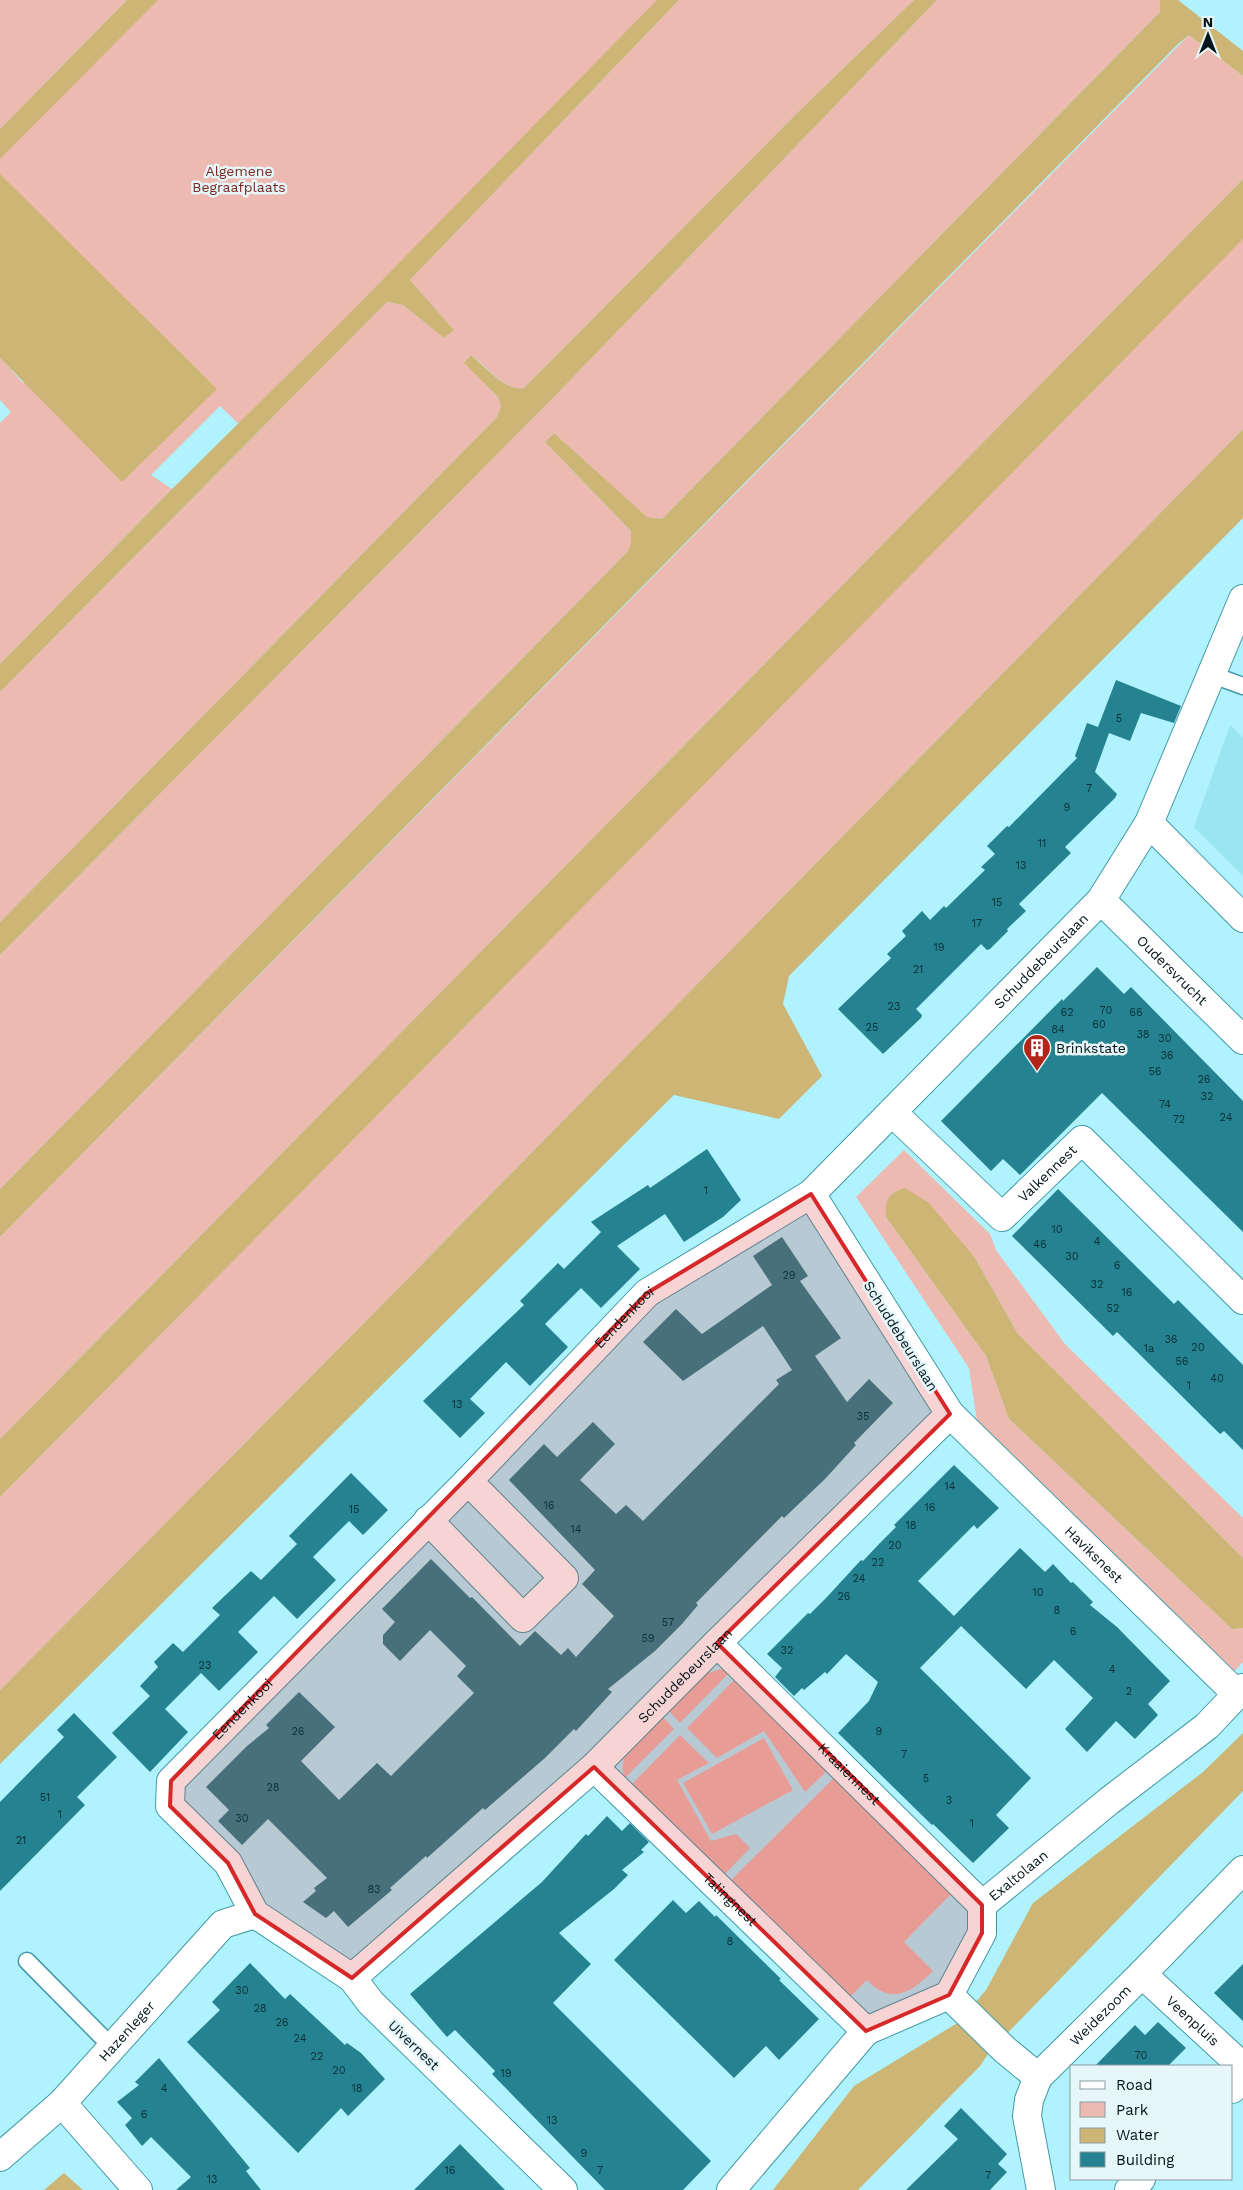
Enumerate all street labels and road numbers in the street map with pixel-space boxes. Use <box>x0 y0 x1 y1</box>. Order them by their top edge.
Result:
street label: Schuddebeurslaan <box>991 910 1091 1012</box>
street label: Oudersvrucht <box>1134 932 1211 1008</box>
street label: Valkennest <box>1015 1142 1080 1205</box>
street label: Schuddebeurslaan <box>861 1278 941 1394</box>
street label: Eendenkooi <box>591 1283 656 1351</box>
street label: Haviksnest <box>1062 1523 1126 1586</box>
street label: Schuddebeurslaan <box>634 1625 735 1726</box>
street label: Eendenkooi <box>209 1675 276 1743</box>
street label: Kraaiennest <box>815 1740 884 1808</box>
street label: Exaltolaan <box>985 1847 1051 1904</box>
street label: Talingnest <box>700 1870 761 1929</box>
street label: Weidezoom <box>1067 1982 1134 2049</box>
street label: Veenpluis <box>1163 1992 1222 2049</box>
street label: Hazenleger <box>95 1997 158 2065</box>
street label: Uivernest <box>385 2017 443 2073</box>

